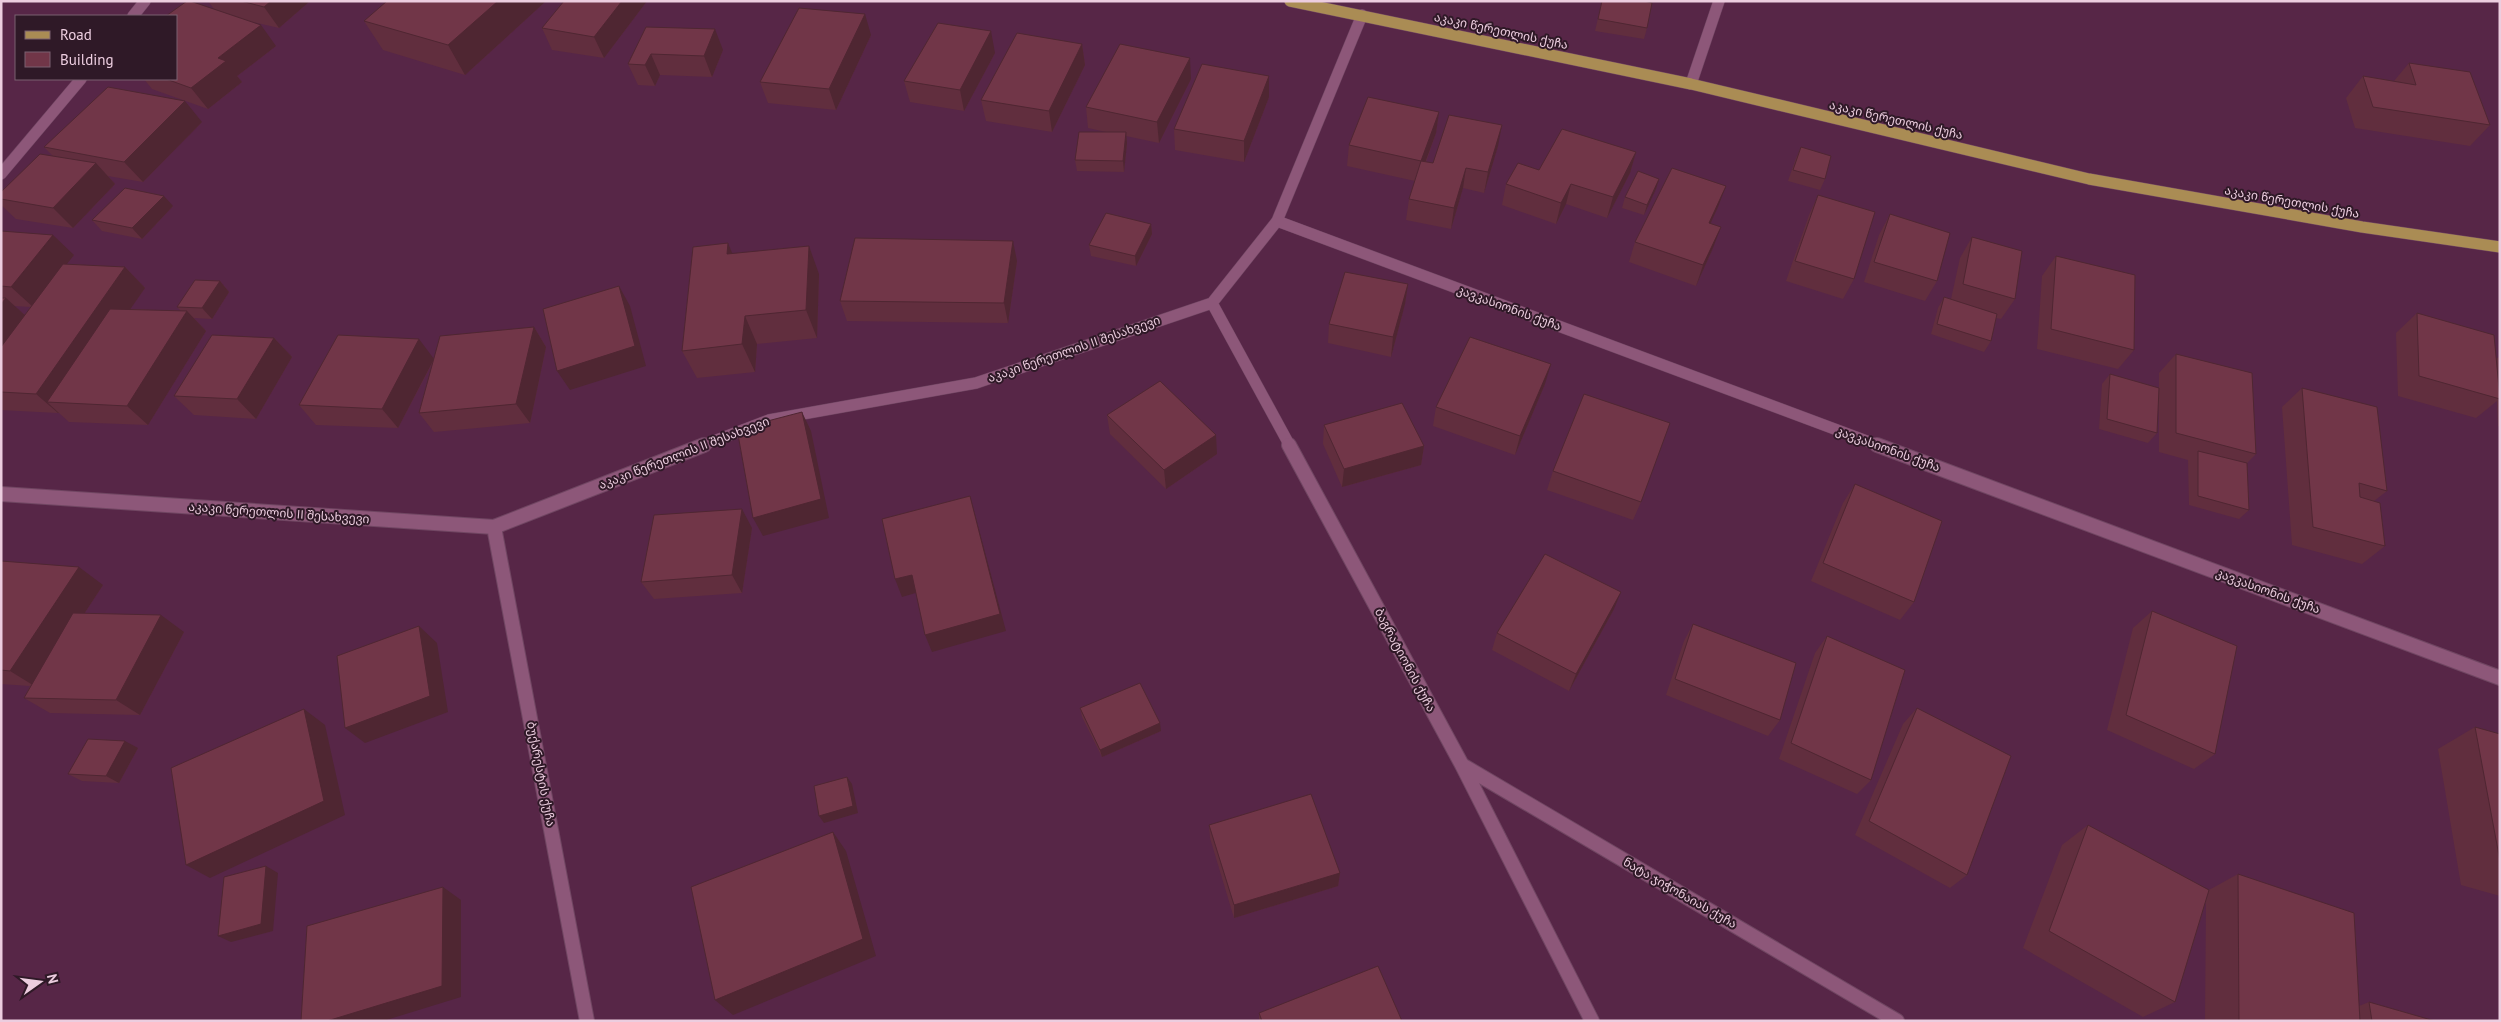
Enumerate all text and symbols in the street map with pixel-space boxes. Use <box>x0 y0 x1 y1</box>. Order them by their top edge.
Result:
street label: აკაკი წერეთლის ქუჩა <box>1433 9 1569 53</box>
legend <box>15 15 178 80</box>
text: Road <box>60 25 92 44</box>
text: Building <box>60 50 114 69</box>
street label: აკაკი წერეთლის ქუჩა <box>1828 97 1964 143</box>
street label: აკაკი წერეთლის ქუჩა <box>2223 182 2361 222</box>
street label: კავკასიონის ქუჩა <box>1455 282 1563 333</box>
street label: აკაკი წერეთლის II შესახვევი <box>986 312 1162 386</box>
street label: აკაკი წერეთლის II შესახვევი <box>596 413 772 493</box>
street label: კავკასიონის ქუჩა <box>1834 423 1942 474</box>
street label: აკაკი წერეთლის II შესახვევი <box>188 499 370 527</box>
street label: კავკასიონის ქუჩა <box>2214 565 2322 616</box>
street label: ბაგრატიონის ქუჩა <box>1372 605 1439 714</box>
street label: ბუქარესტის ქუჩა <box>524 720 559 828</box>
street label: ნატა ჯიჭონაიას ქუჩა <box>1621 854 1740 931</box>
north arrow <box>15 957 65 1007</box>
text: N <box>43 972 62 985</box>

